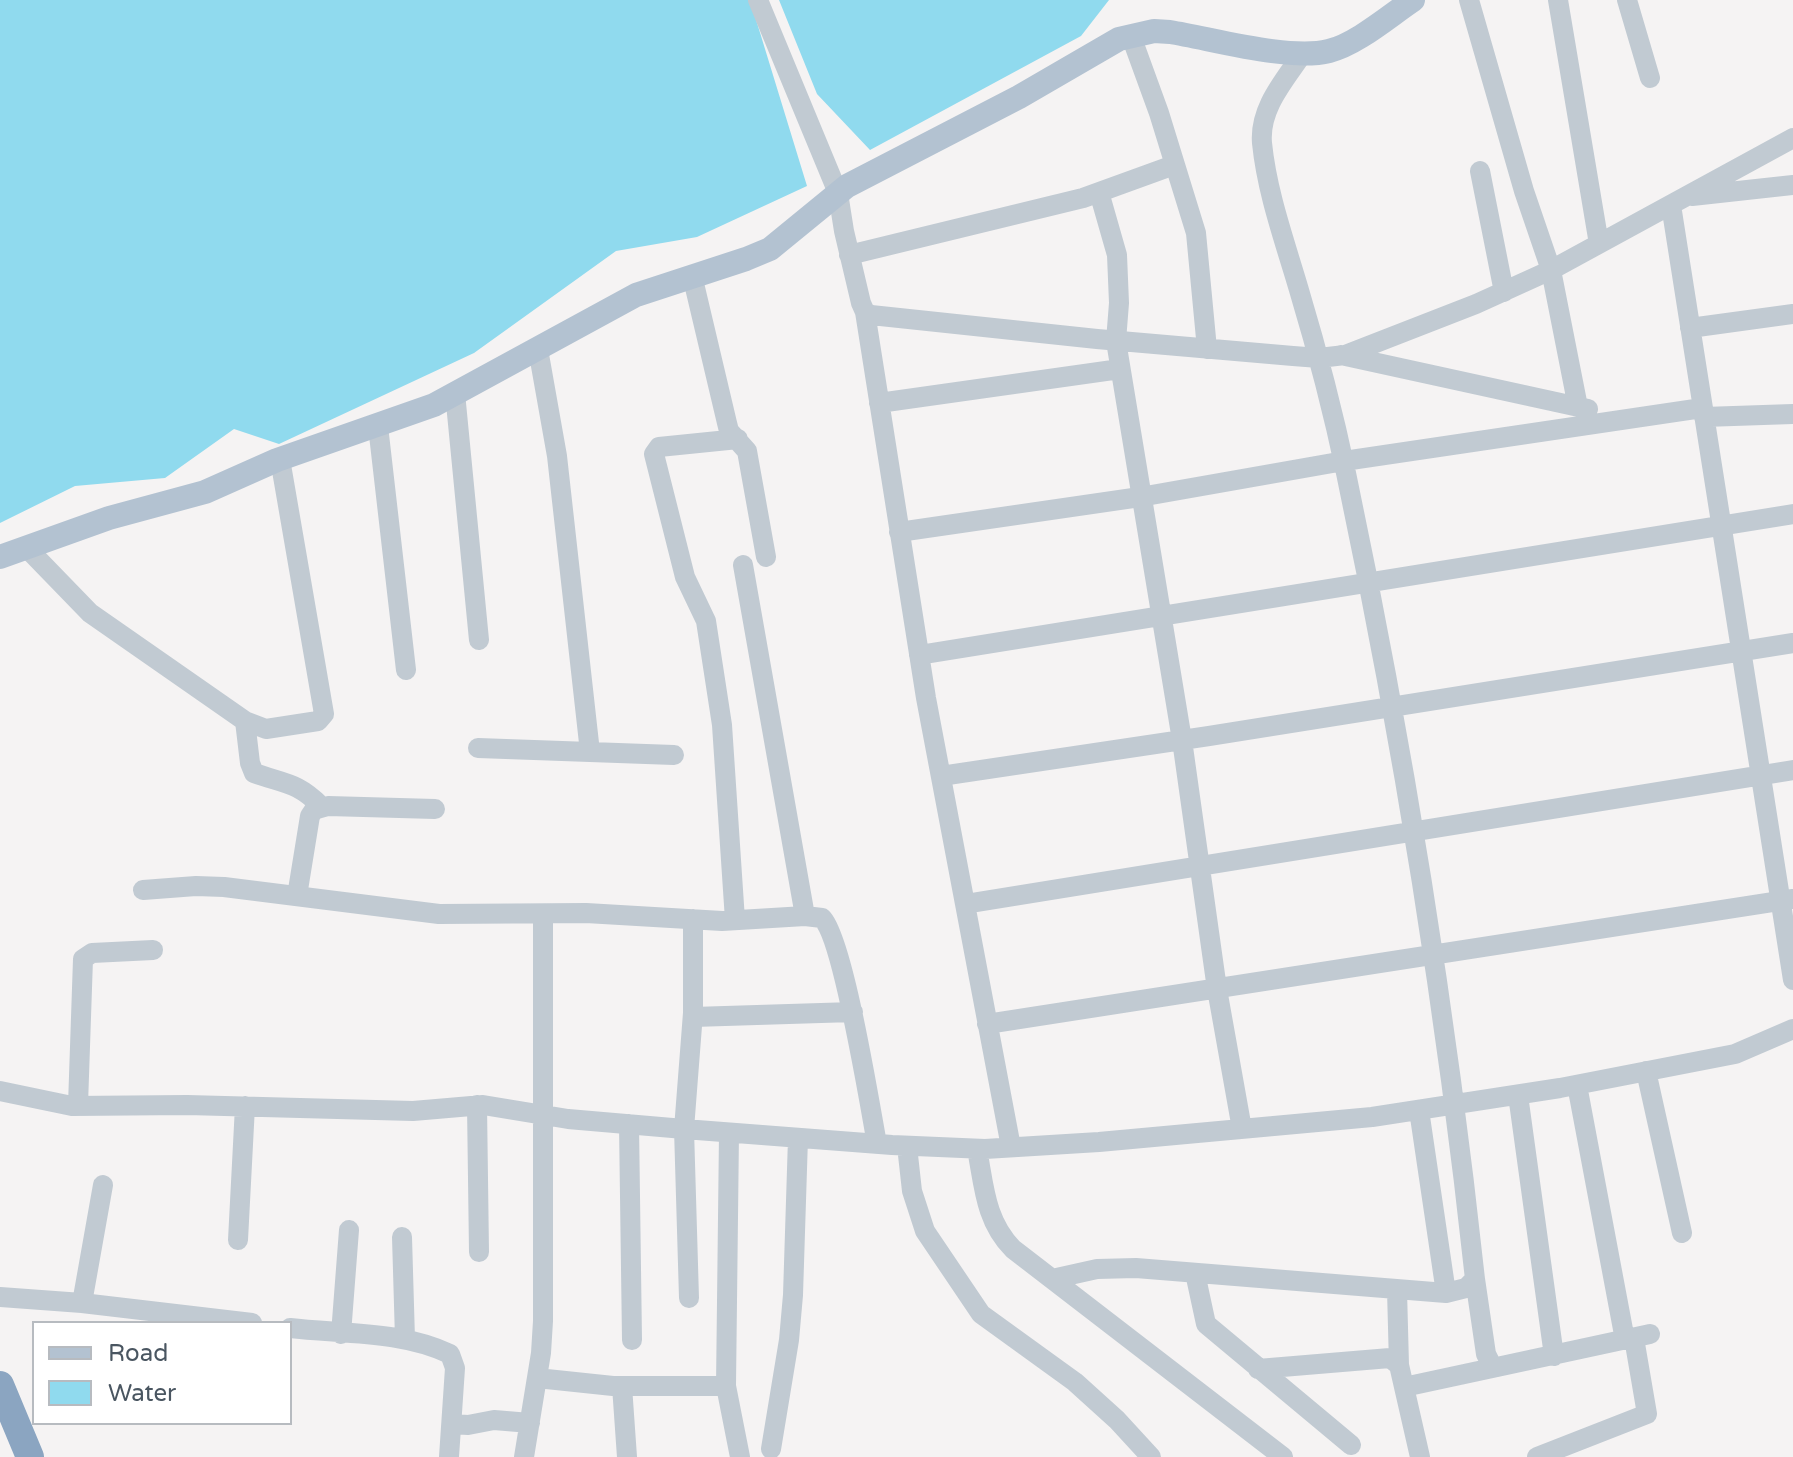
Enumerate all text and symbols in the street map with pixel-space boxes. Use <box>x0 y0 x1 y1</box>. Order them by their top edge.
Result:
legend <box>32 1321 292 1425</box>
text: Road <box>108 1339 168 1368</box>
text: Water <box>108 1379 176 1408</box>

